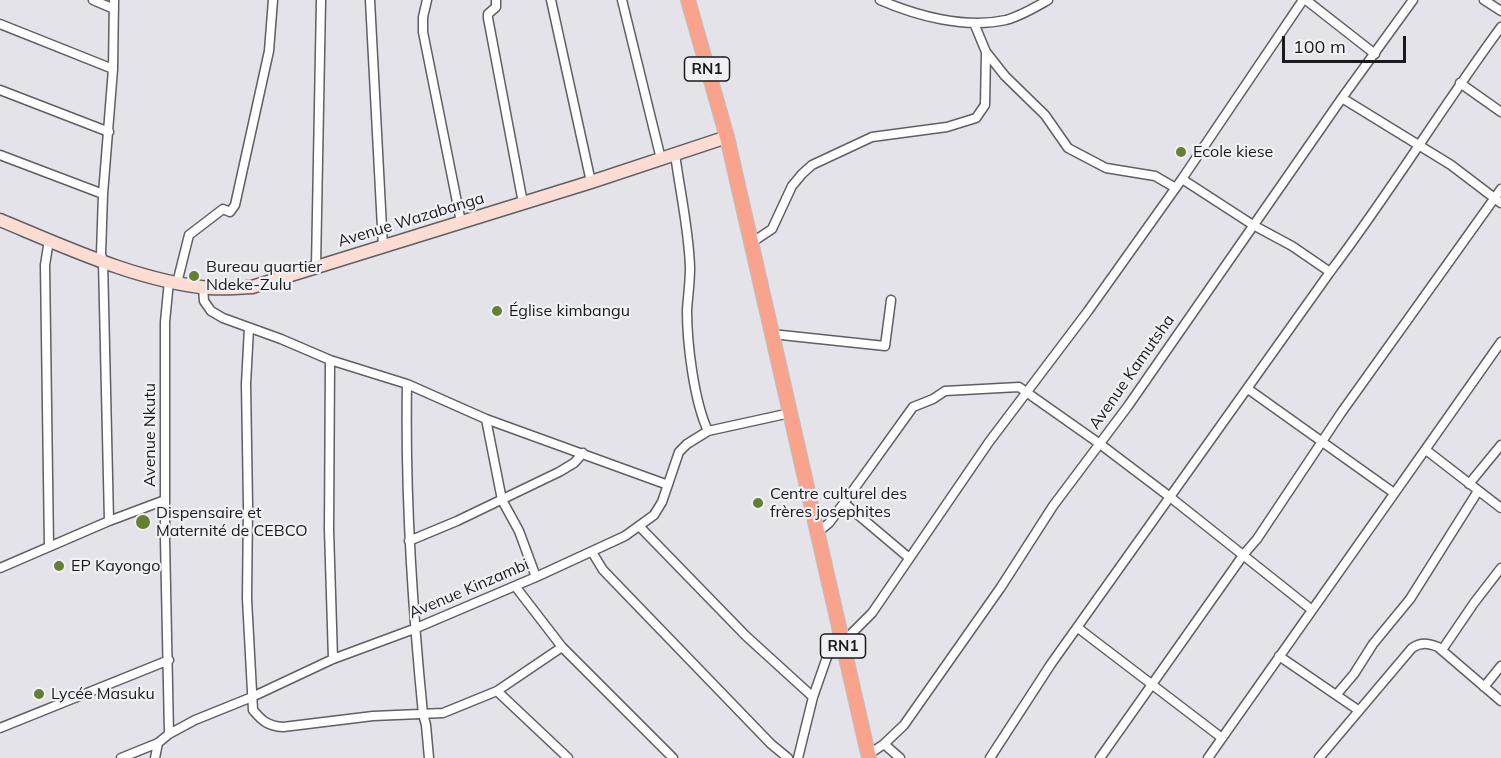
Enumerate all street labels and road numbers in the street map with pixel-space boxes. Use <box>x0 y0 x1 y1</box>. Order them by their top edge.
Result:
road number: RN1 <box>684 57 730 81</box>
street label: Avenue Wazabanga <box>335 189 487 251</box>
street label: Avenue Kamutsha <box>1085 311 1179 433</box>
street label: Avenue Nkutu <box>140 383 160 487</box>
street label: Avenue Kinzambi <box>406 555 532 623</box>
road number: RN1 <box>820 634 866 658</box>

